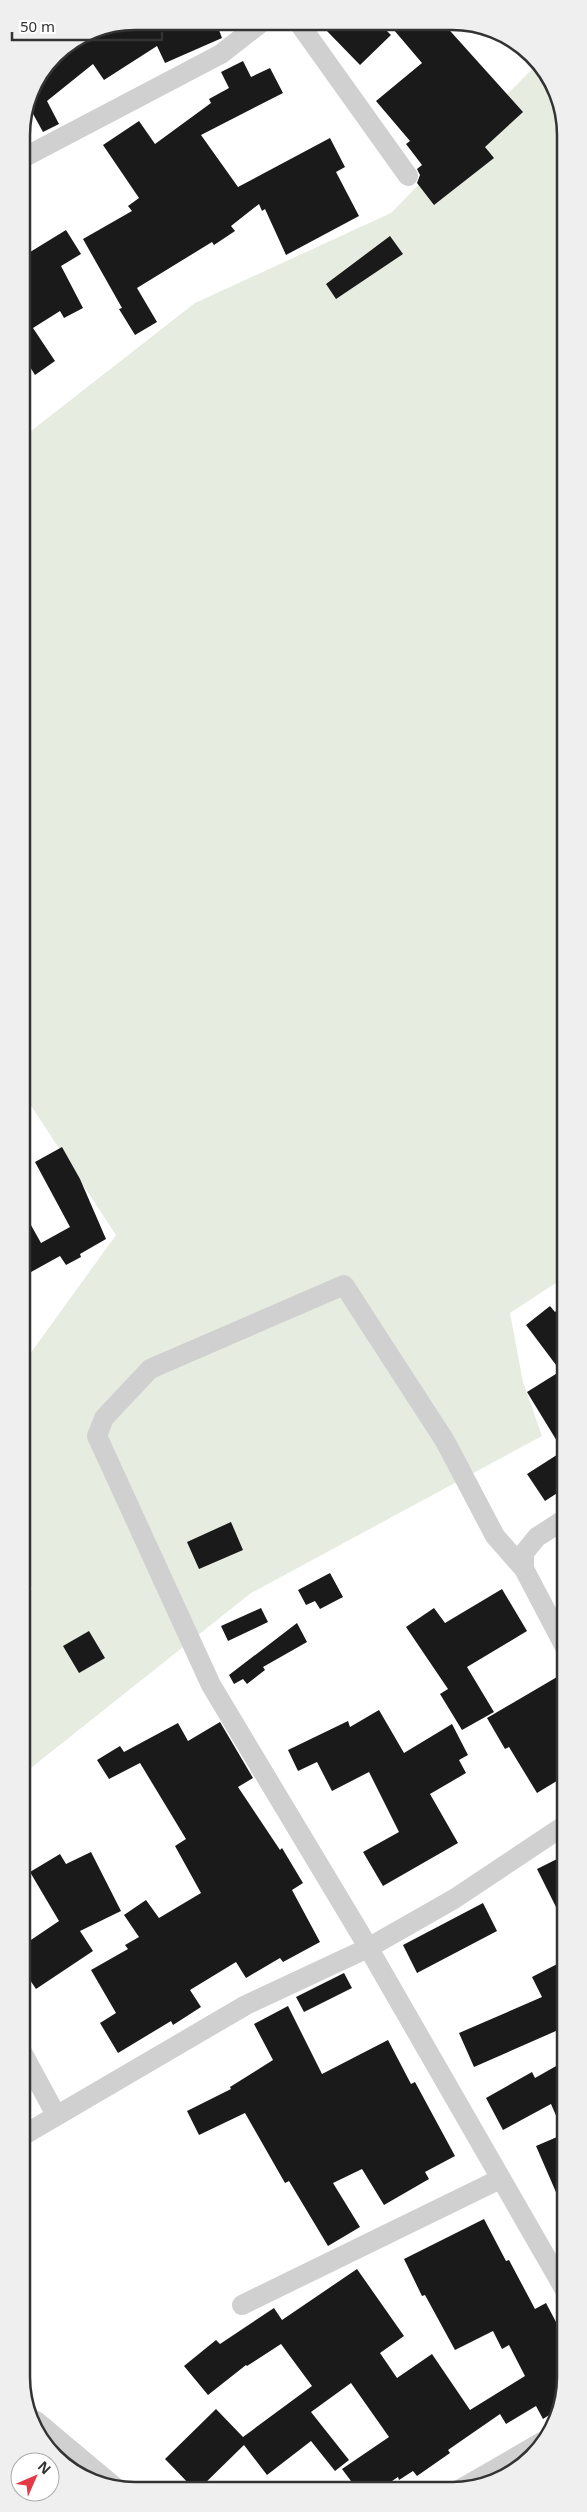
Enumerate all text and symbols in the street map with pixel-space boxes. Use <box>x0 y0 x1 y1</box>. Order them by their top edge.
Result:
scale bar <box>12 10 162 42</box>
text: 50 m <box>20 16 55 36</box>
north arrow <box>10 2452 60 2502</box>
text: N <box>34 2457 55 2478</box>

